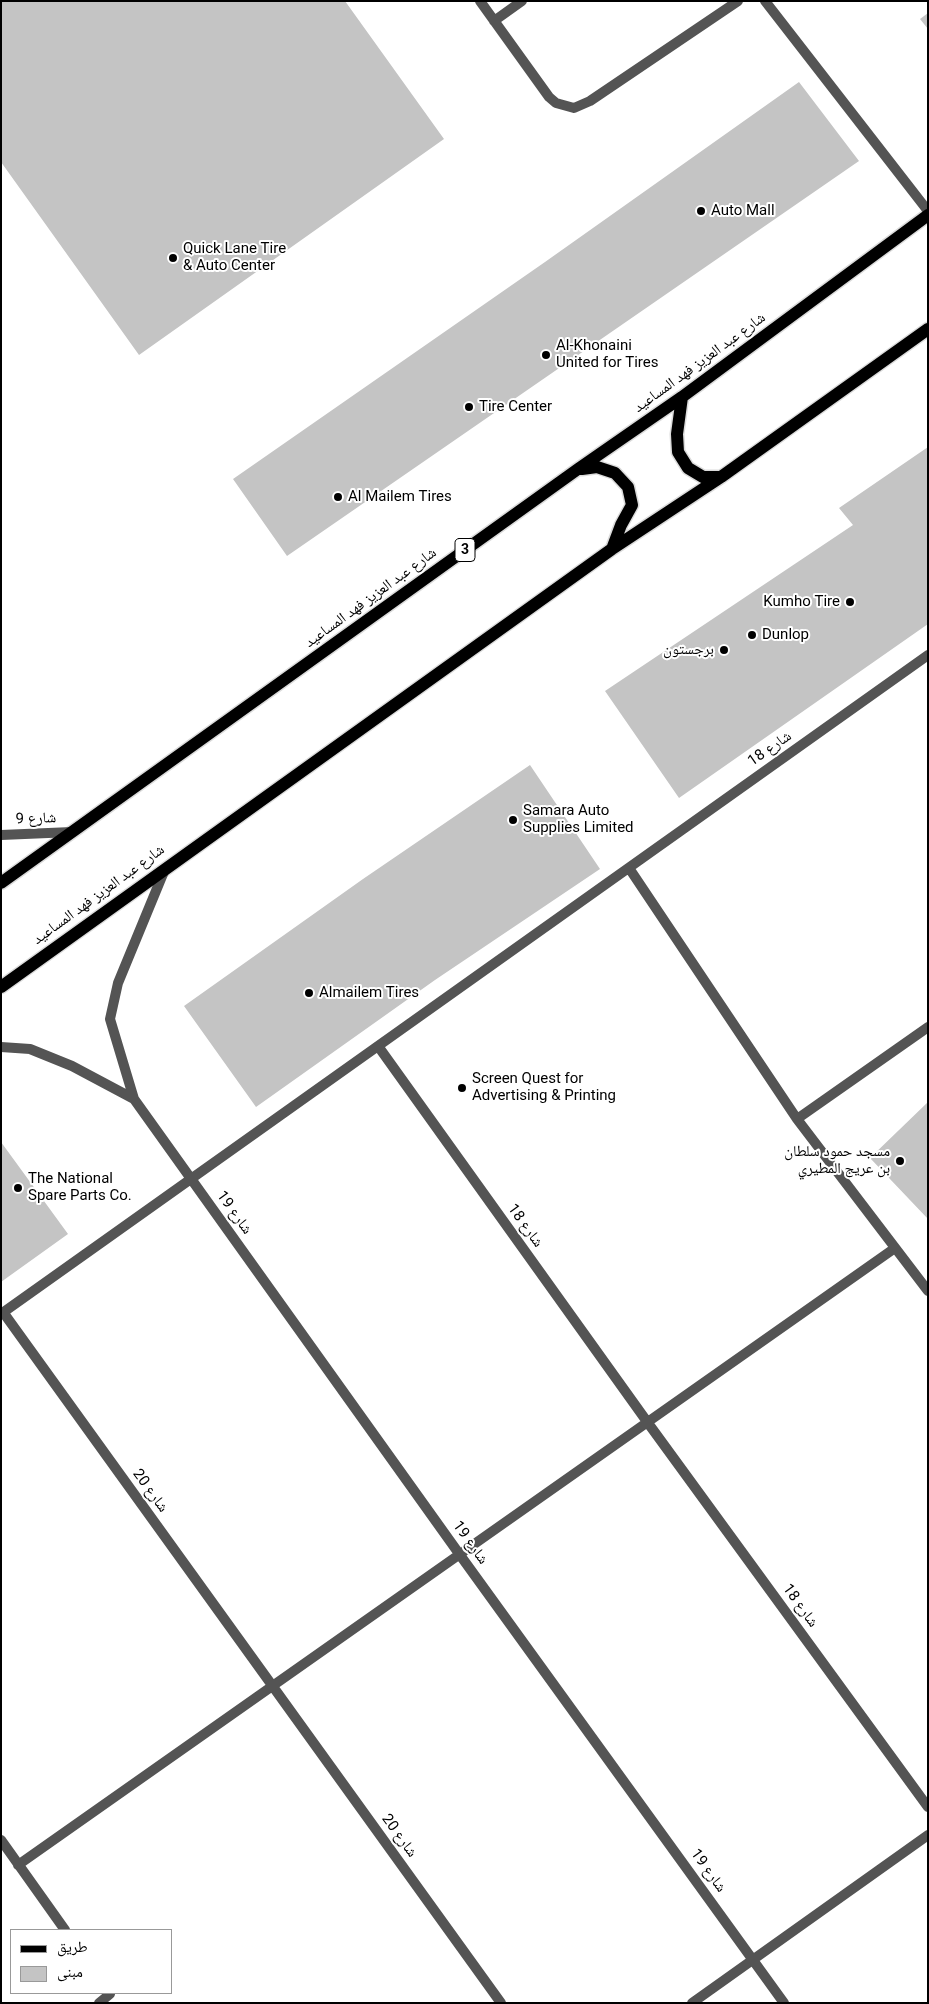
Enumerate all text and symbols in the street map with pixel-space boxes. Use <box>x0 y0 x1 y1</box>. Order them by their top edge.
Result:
place label: Auto Mall <box>711 202 775 220</box>
marker: Auto Mall <box>695 205 707 217</box>
place label: Quick Lane Tire & Auto Center <box>183 240 286 275</box>
marker: Quick Lane Tire & Auto Center <box>167 252 179 264</box>
street label: شارع عبد العزيز فهد المساعيد <box>631 309 769 417</box>
place label: Al-Khonaini United for Tires <box>556 337 659 372</box>
marker: Al-Khonaini United for Tires <box>540 349 552 361</box>
place label: Tire Center <box>479 398 552 416</box>
marker: Tire Center <box>463 401 475 413</box>
place label: Al Mailem Tires <box>348 488 452 506</box>
marker: Al Mailem Tires <box>332 491 344 503</box>
road number: 3 <box>455 538 475 562</box>
street label: شارع عبد العزيز فهد المساعيد <box>302 544 440 652</box>
place label: Kumho Tire <box>763 593 840 611</box>
marker: Kumho Tire <box>844 596 856 608</box>
place label: Dunlop <box>762 626 809 644</box>
marker: Dunlop <box>746 629 758 641</box>
place label: برجستون <box>663 641 714 659</box>
marker: برجستون <box>718 644 730 656</box>
street label: شارع 18 <box>745 728 795 770</box>
place label: Samara Auto Supplies Limited <box>523 802 634 837</box>
street label: شارع 9 <box>15 809 57 829</box>
marker: Samara Auto Supplies Limited <box>507 814 519 826</box>
street label: شارع عبد العزيز فهد المساعيد <box>30 841 168 949</box>
place label: Almailem Tires <box>319 984 419 1002</box>
marker: Almailem Tires <box>303 987 315 999</box>
place label: Screen Quest for Advertising & Printing <box>472 1070 616 1105</box>
marker: Screen Quest for Advertising & Printing <box>456 1082 468 1094</box>
place label: مسجد حمود سلطان بن عريج المطيري <box>784 1143 890 1178</box>
marker: مسجد حمود سلطان بن عريج المطيري <box>894 1155 906 1167</box>
place label: The National Spare Parts Co. <box>28 1170 132 1205</box>
marker: The National Spare Parts Co. <box>12 1182 24 1194</box>
street label: شارع 19 <box>212 1188 256 1238</box>
street label: شارع 18 <box>503 1201 547 1251</box>
street label: شارع 20 <box>128 1466 172 1516</box>
street label: شارع 19 <box>448 1518 492 1568</box>
street label: شارع 18 <box>778 1581 822 1631</box>
street label: شارع 20 <box>377 1811 421 1861</box>
street label: شارع 19 <box>686 1846 730 1896</box>
legend <box>10 1929 172 1994</box>
text: طريق <box>57 1938 88 1956</box>
text: مبنى <box>57 1963 83 1981</box>

